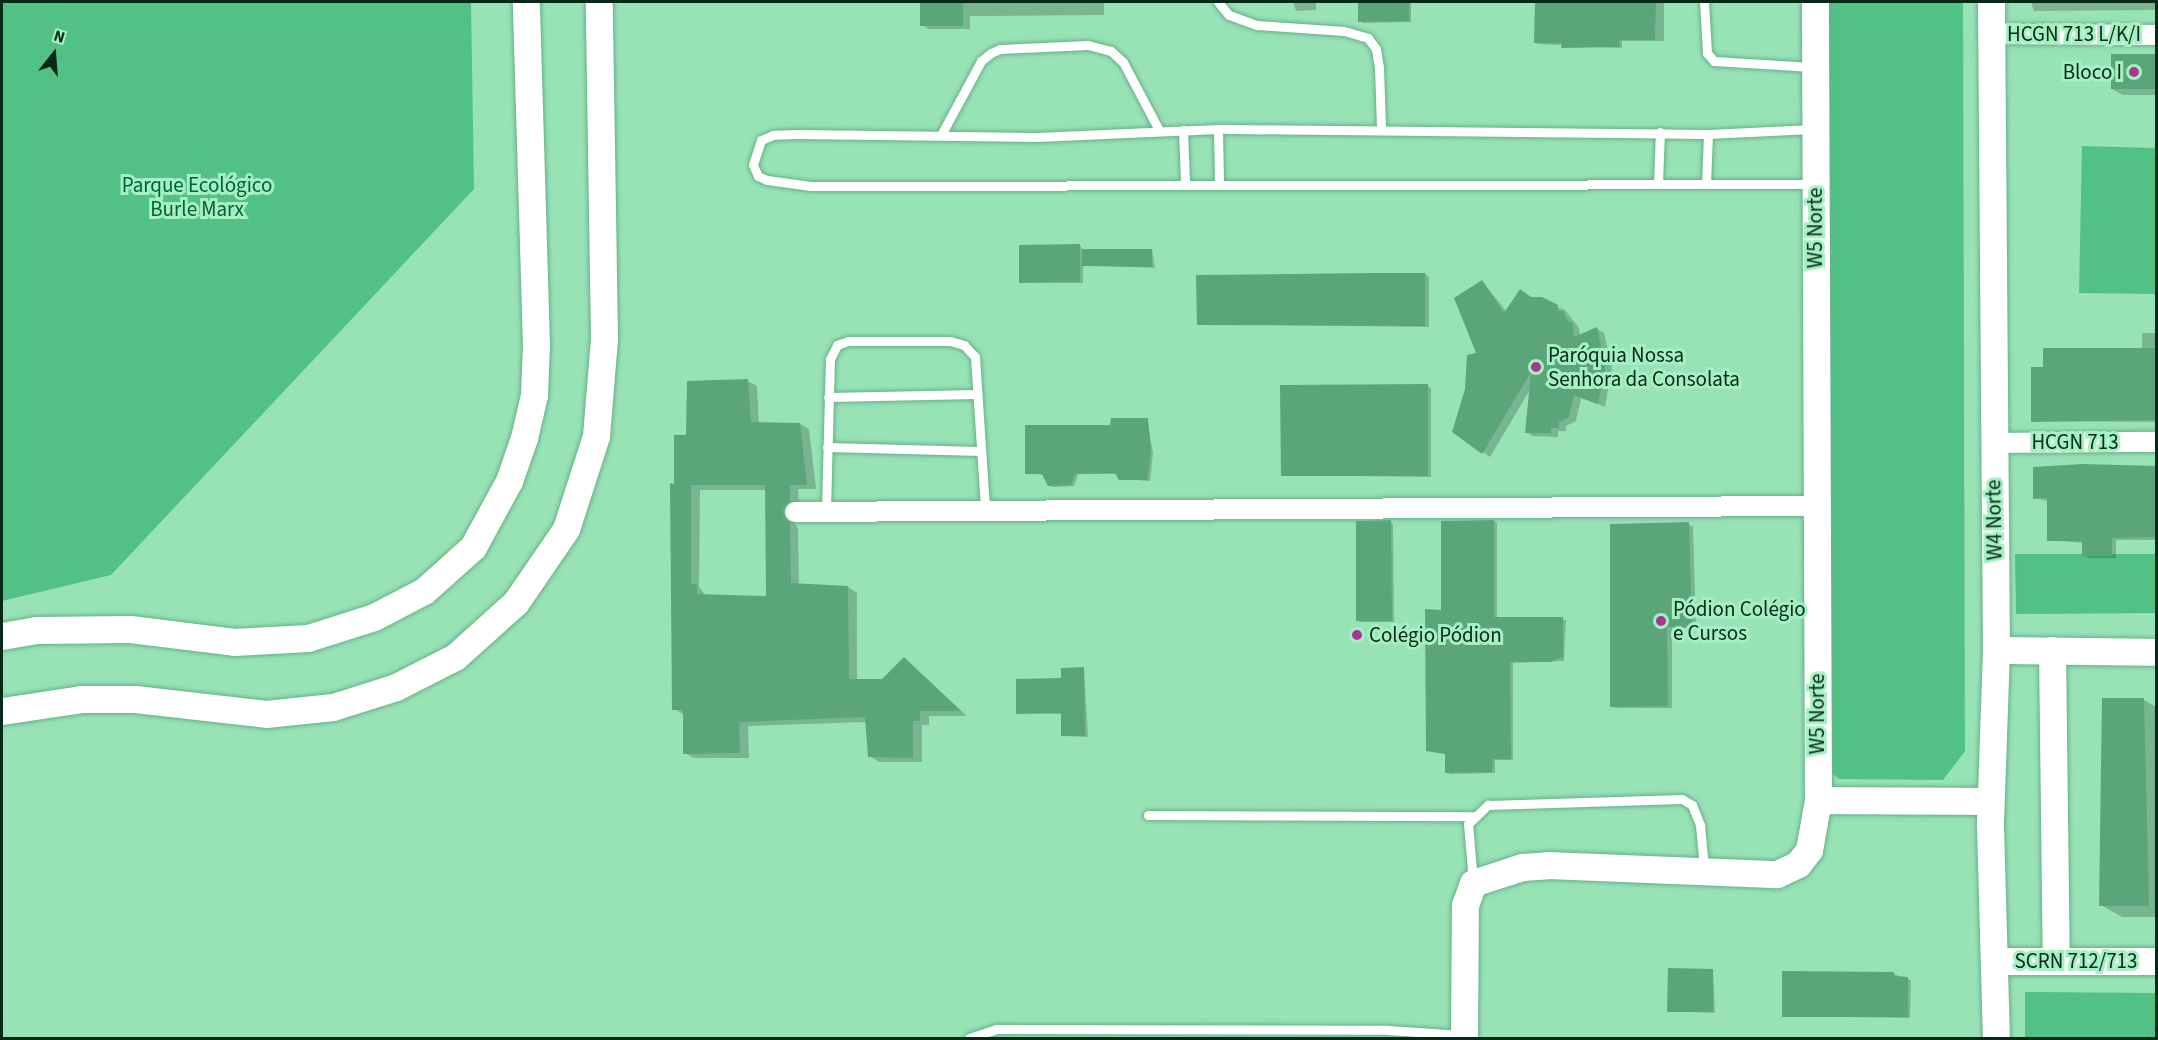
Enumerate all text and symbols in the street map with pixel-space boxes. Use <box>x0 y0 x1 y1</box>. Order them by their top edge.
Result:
street label: HCGN 713 L/K/I <box>2007 21 2141 47</box>
north arrow <box>24 24 84 84</box>
text: N <box>51 25 68 49</box>
place label: Bloco I <box>2063 59 2122 85</box>
marker: Bloco I <box>2127 65 2141 79</box>
park label: Parque Ecológico Burle Marx <box>122 172 272 222</box>
street label: W5 Norte <box>1802 188 1828 268</box>
place label: Paróquia Nossa Senhora da Consolata <box>1548 342 1740 392</box>
marker: Paróquia Nossa Senhora da Consolata <box>1529 360 1543 374</box>
street label: HCGN 713 <box>2031 429 2119 455</box>
street label: W4 Norte <box>1981 479 2007 561</box>
place label: Pódion Colégio e Cursos <box>1673 596 1806 646</box>
marker: Pódion Colégio e Cursos <box>1654 614 1668 628</box>
place label: Colégio Pódion <box>1369 622 1502 648</box>
marker: Colégio Pódion <box>1350 628 1364 642</box>
street label: W5 Norte <box>1804 674 1830 754</box>
street label: SCRN 712/713 <box>2015 948 2137 974</box>

